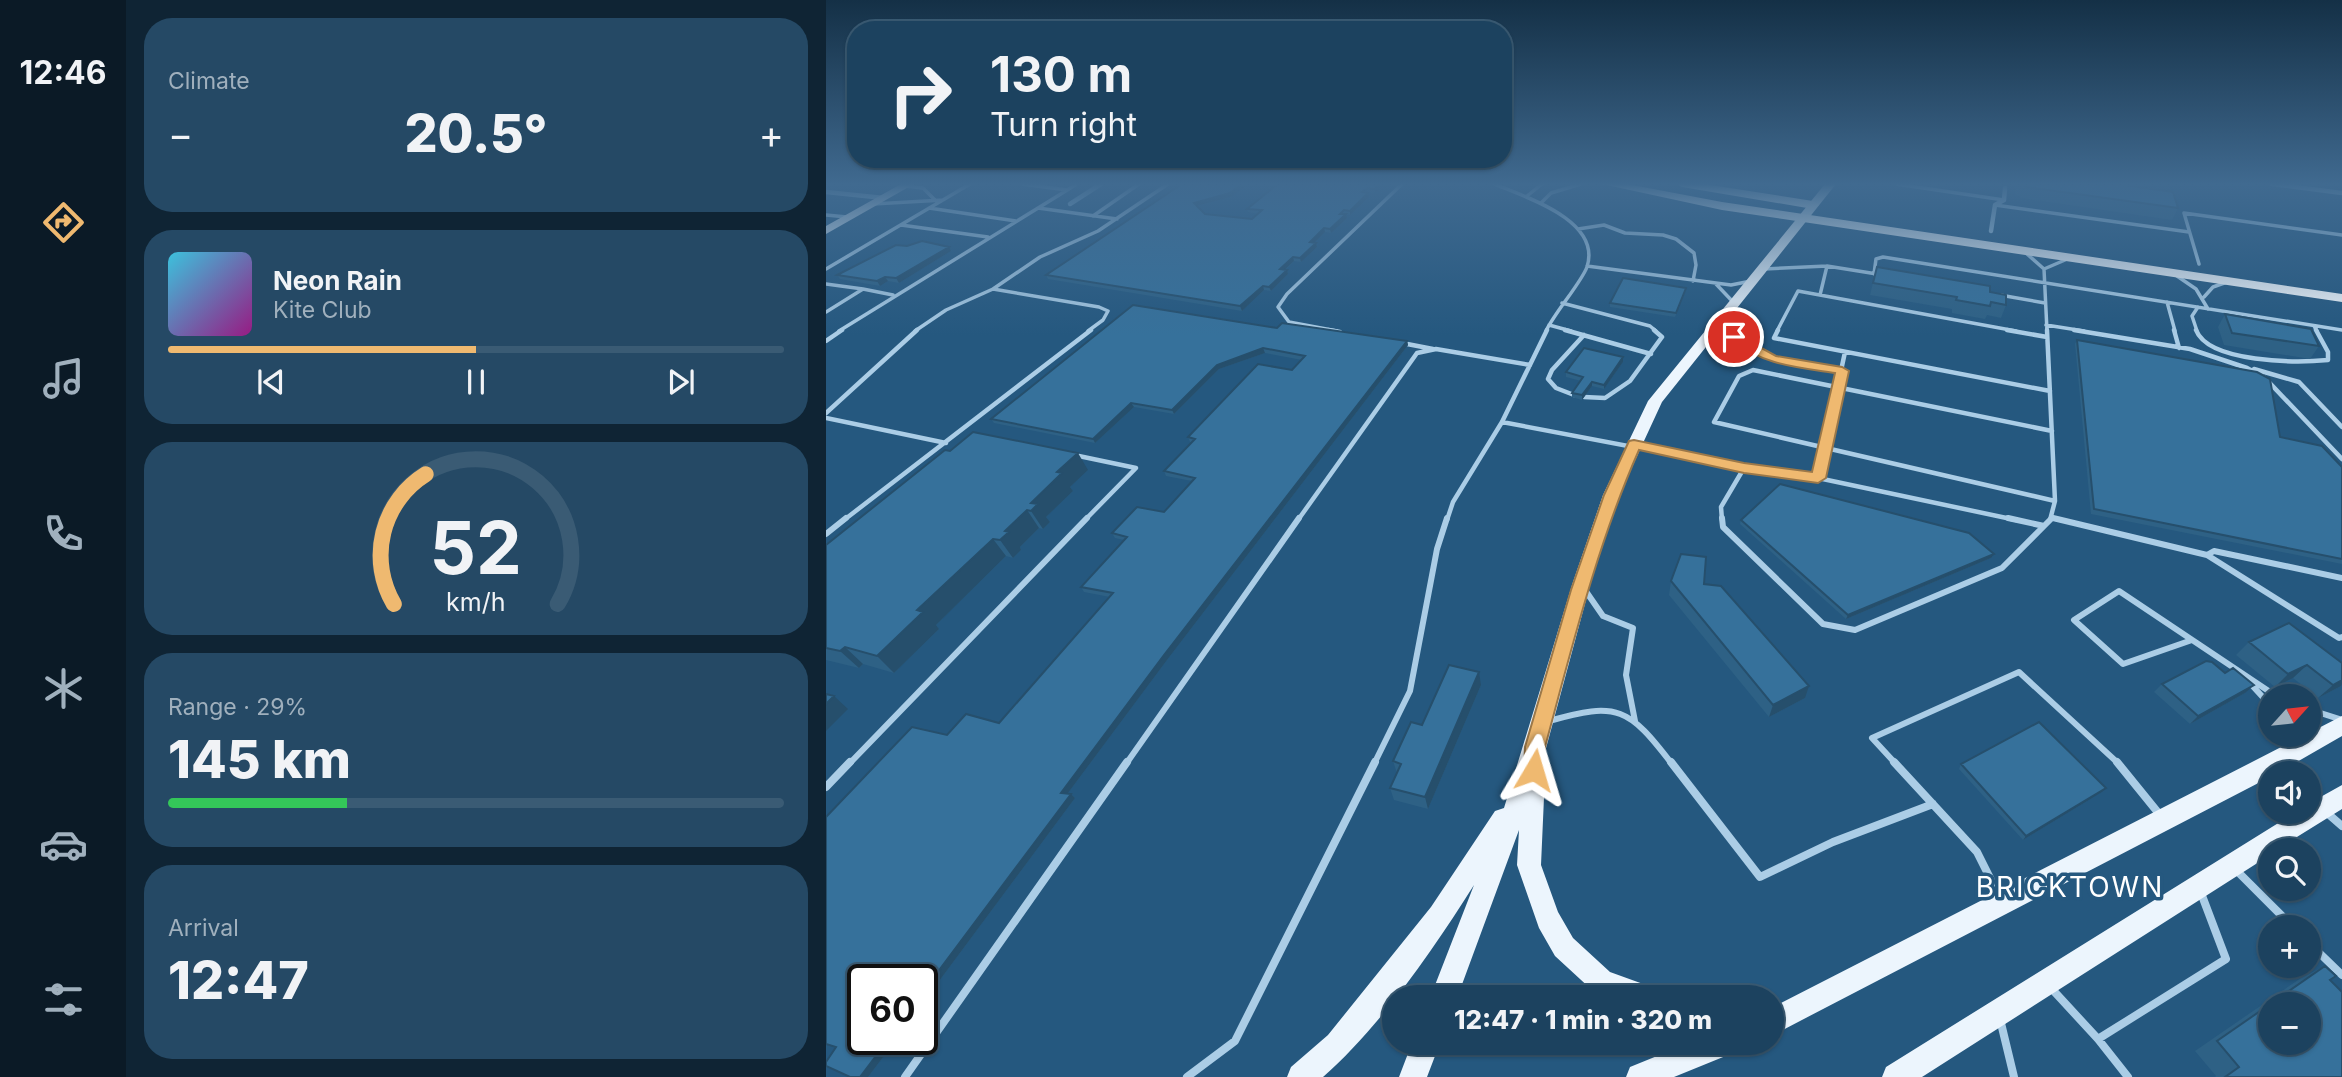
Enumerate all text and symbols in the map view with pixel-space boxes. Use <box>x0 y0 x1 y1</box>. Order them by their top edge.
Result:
text: 130 m <box>990 45 1132 104</box>
icon: right <box>875 49 966 140</box>
text: 12:46 <box>19 53 107 92</box>
text: Climate <box>168 67 250 95</box>
text: 20.5° <box>404 102 548 165</box>
text: Turn right <box>990 105 1137 144</box>
text: − <box>168 111 193 157</box>
text: + <box>759 111 784 157</box>
icon: directions <box>39 198 88 247</box>
text: Neon Rain <box>273 265 402 296</box>
text: Kite Club <box>273 296 372 324</box>
pin <box>1704 307 1764 367</box>
icon: arrive <box>1715 318 1753 356</box>
icon: music <box>39 354 88 403</box>
icon: previous <box>252 363 290 401</box>
icon: pause <box>457 363 495 401</box>
icon: next <box>662 363 700 401</box>
text: 52 <box>430 504 522 593</box>
icon: phone <box>39 509 88 558</box>
text: km/h <box>446 587 506 617</box>
icon: climate <box>39 664 88 713</box>
north arrow <box>2258 684 2320 747</box>
map controls <box>2258 684 2321 1055</box>
text: Range · 29% <box>168 693 307 721</box>
text: 145 km <box>168 728 351 791</box>
position arrow <box>1497 733 1571 807</box>
button: sound <box>2258 761 2321 824</box>
icon: car <box>39 820 88 869</box>
button: search <box>2258 838 2321 901</box>
district label: BRICKTOWN <box>1976 870 2164 904</box>
text: Arrival <box>168 914 239 942</box>
button: + <box>2258 915 2321 978</box>
text: 12:47 <box>168 949 309 1012</box>
speed limit sign: 60 <box>847 964 938 1055</box>
icon: filters <box>39 975 88 1024</box>
button: − <box>2258 992 2321 1055</box>
text: 12:47 · 1 min · 320 m <box>1454 1004 1712 1035</box>

